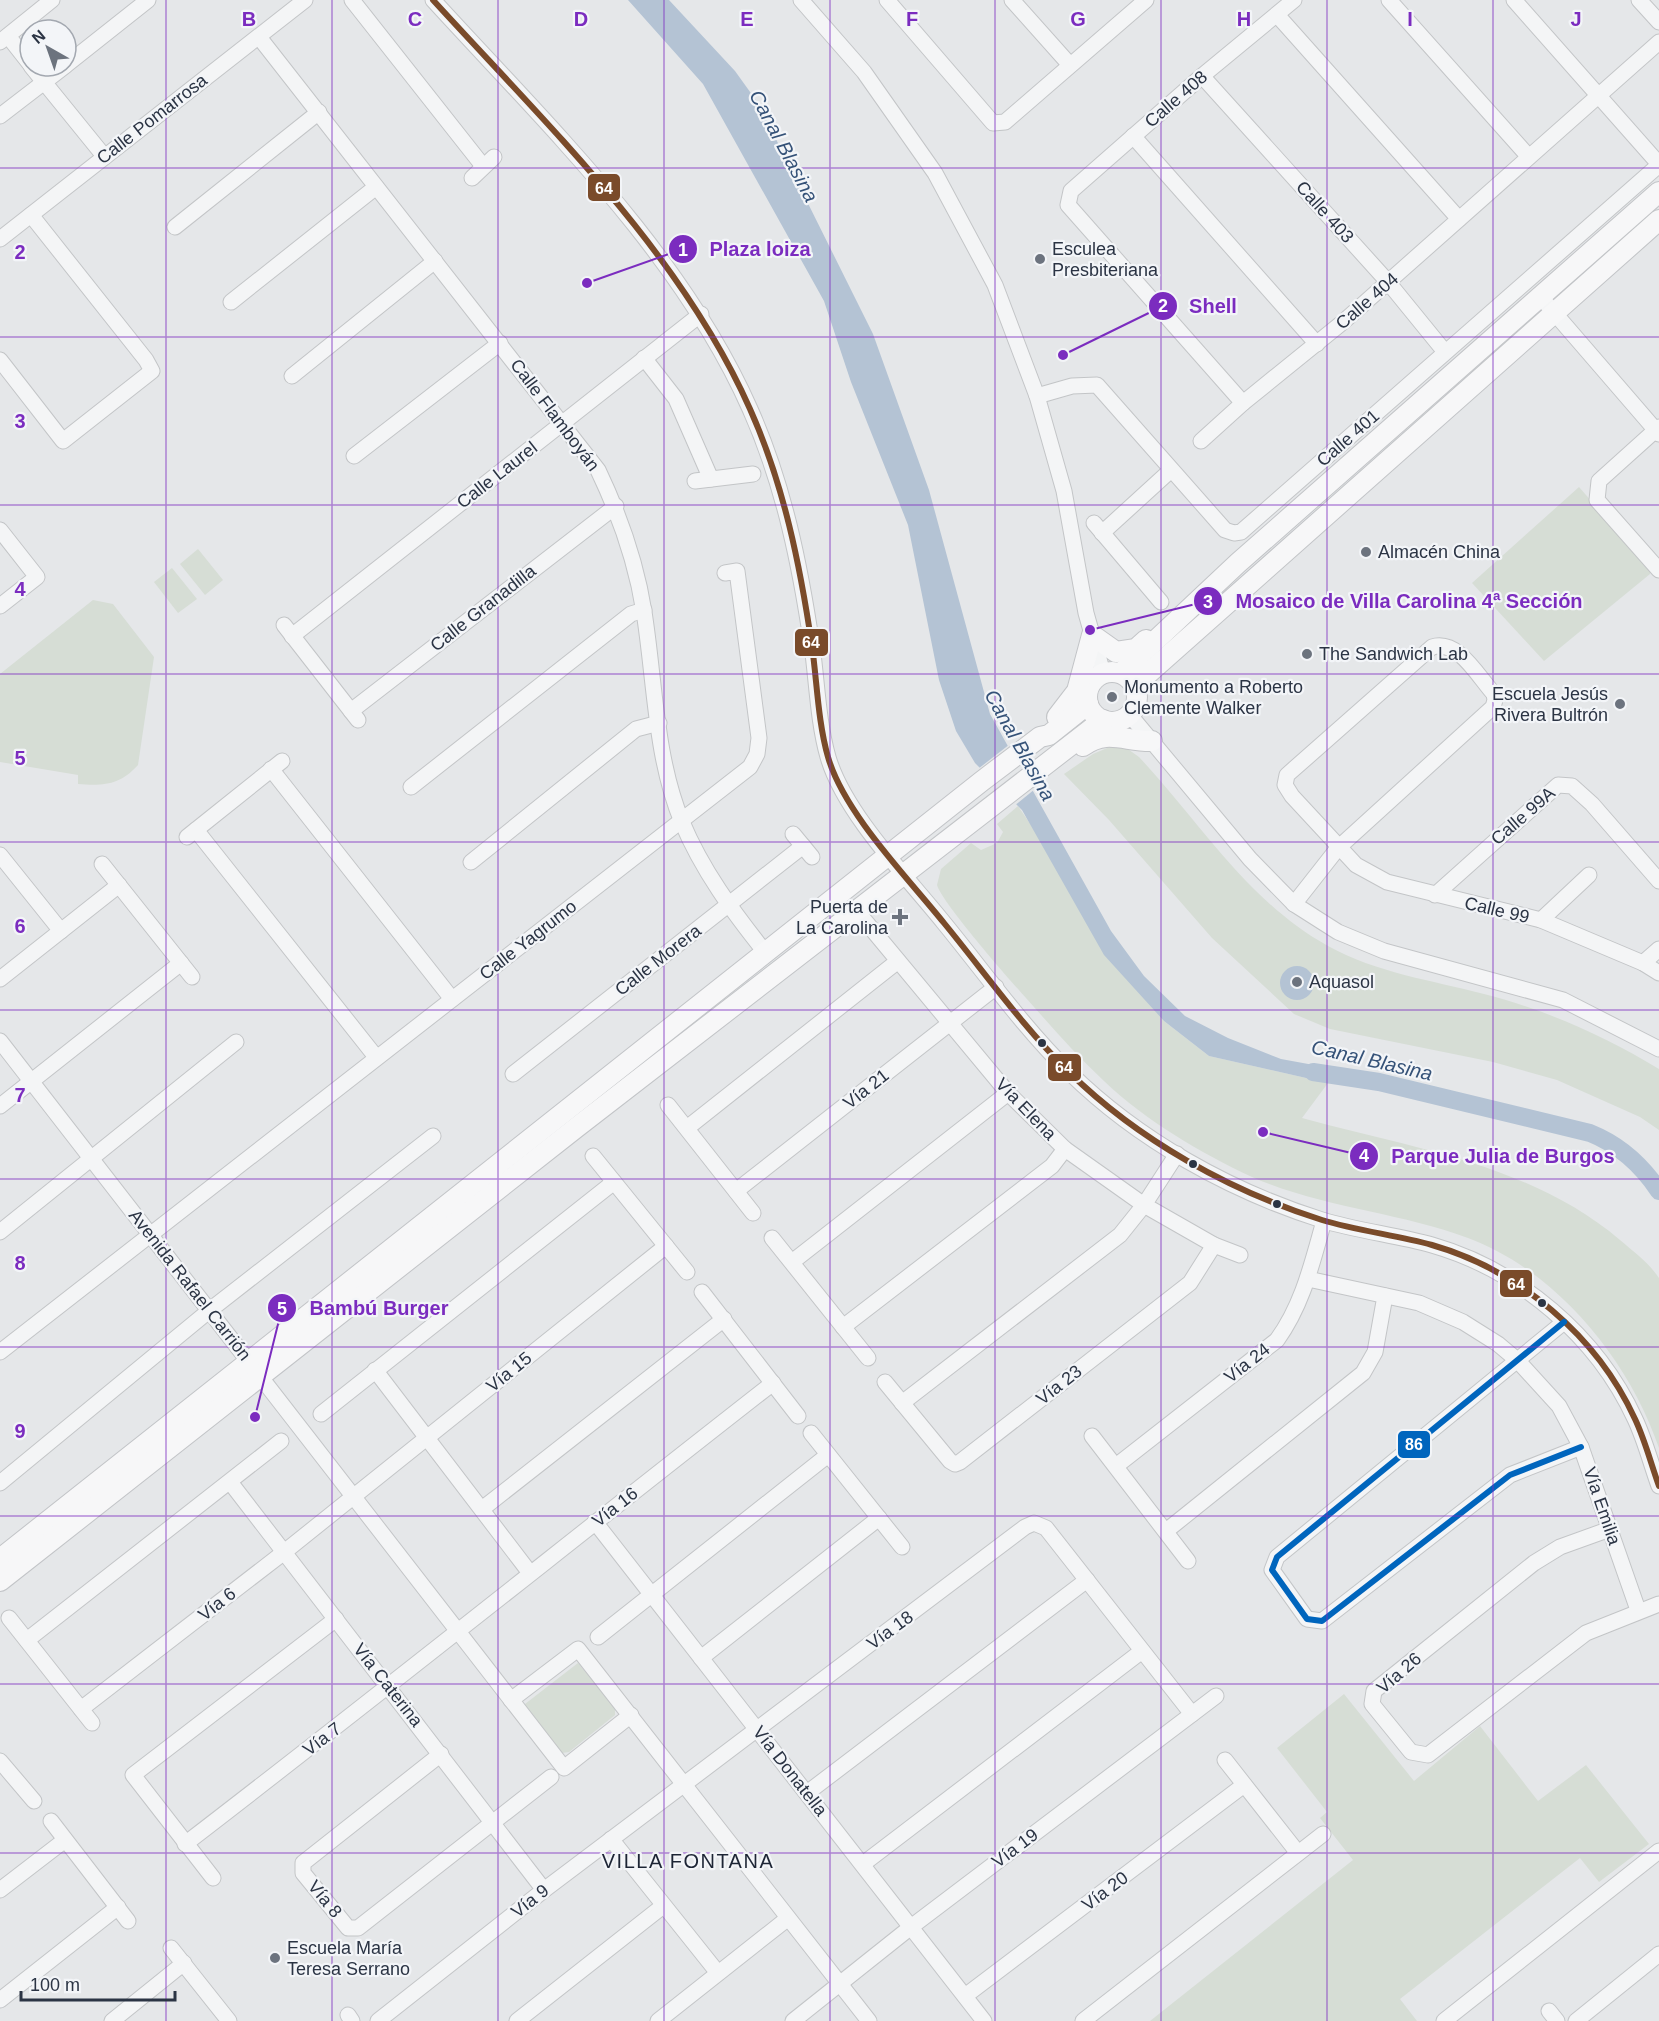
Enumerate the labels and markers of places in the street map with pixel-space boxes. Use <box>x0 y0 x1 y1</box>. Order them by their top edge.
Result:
callout: Plaza loiza <box>668 230 823 268</box>
place label: Esculea Presbiteriana <box>1052 239 1159 280</box>
marker: Esculea Presbiteriana <box>1033 252 1047 266</box>
callout: Shell <box>1148 287 1249 325</box>
place label: Almacén China <box>1378 542 1501 562</box>
marker: Almacén China <box>1359 545 1373 559</box>
callout: Mosaico de Villa Carolina 4ª Sección <box>1193 582 1594 620</box>
place label: The Sandwich Lab <box>1319 644 1468 664</box>
marker: The Sandwich Lab <box>1300 647 1314 661</box>
place label: Monumento a Roberto Clemente Walker <box>1124 677 1303 718</box>
place label: Escuela Jesús Rivera Bultrón <box>1492 684 1608 725</box>
marker: Monumento a Roberto Clemente Walker <box>1105 690 1119 704</box>
marker: Escuela Jesús Rivera Bultrón <box>1613 697 1627 711</box>
place label: Puerta de La Carolina <box>796 897 889 938</box>
marker: Puerta de La Carolina <box>893 910 907 924</box>
place label: Aquasol <box>1309 972 1374 992</box>
marker: Aquasol <box>1290 975 1304 989</box>
unlabelled marker <box>1036 1037 1048 1049</box>
callout: Parque Julia de Burgos <box>1349 1137 1626 1175</box>
unlabelled marker <box>1187 1158 1199 1170</box>
unlabelled marker <box>1271 1198 1283 1210</box>
callout: Bambú Burger <box>267 1289 460 1327</box>
unlabelled marker <box>1536 1297 1548 1309</box>
place label: Escuela María Teresa Serrano <box>287 1938 410 1979</box>
marker: Escuela María Teresa Serrano <box>268 1951 282 1965</box>

